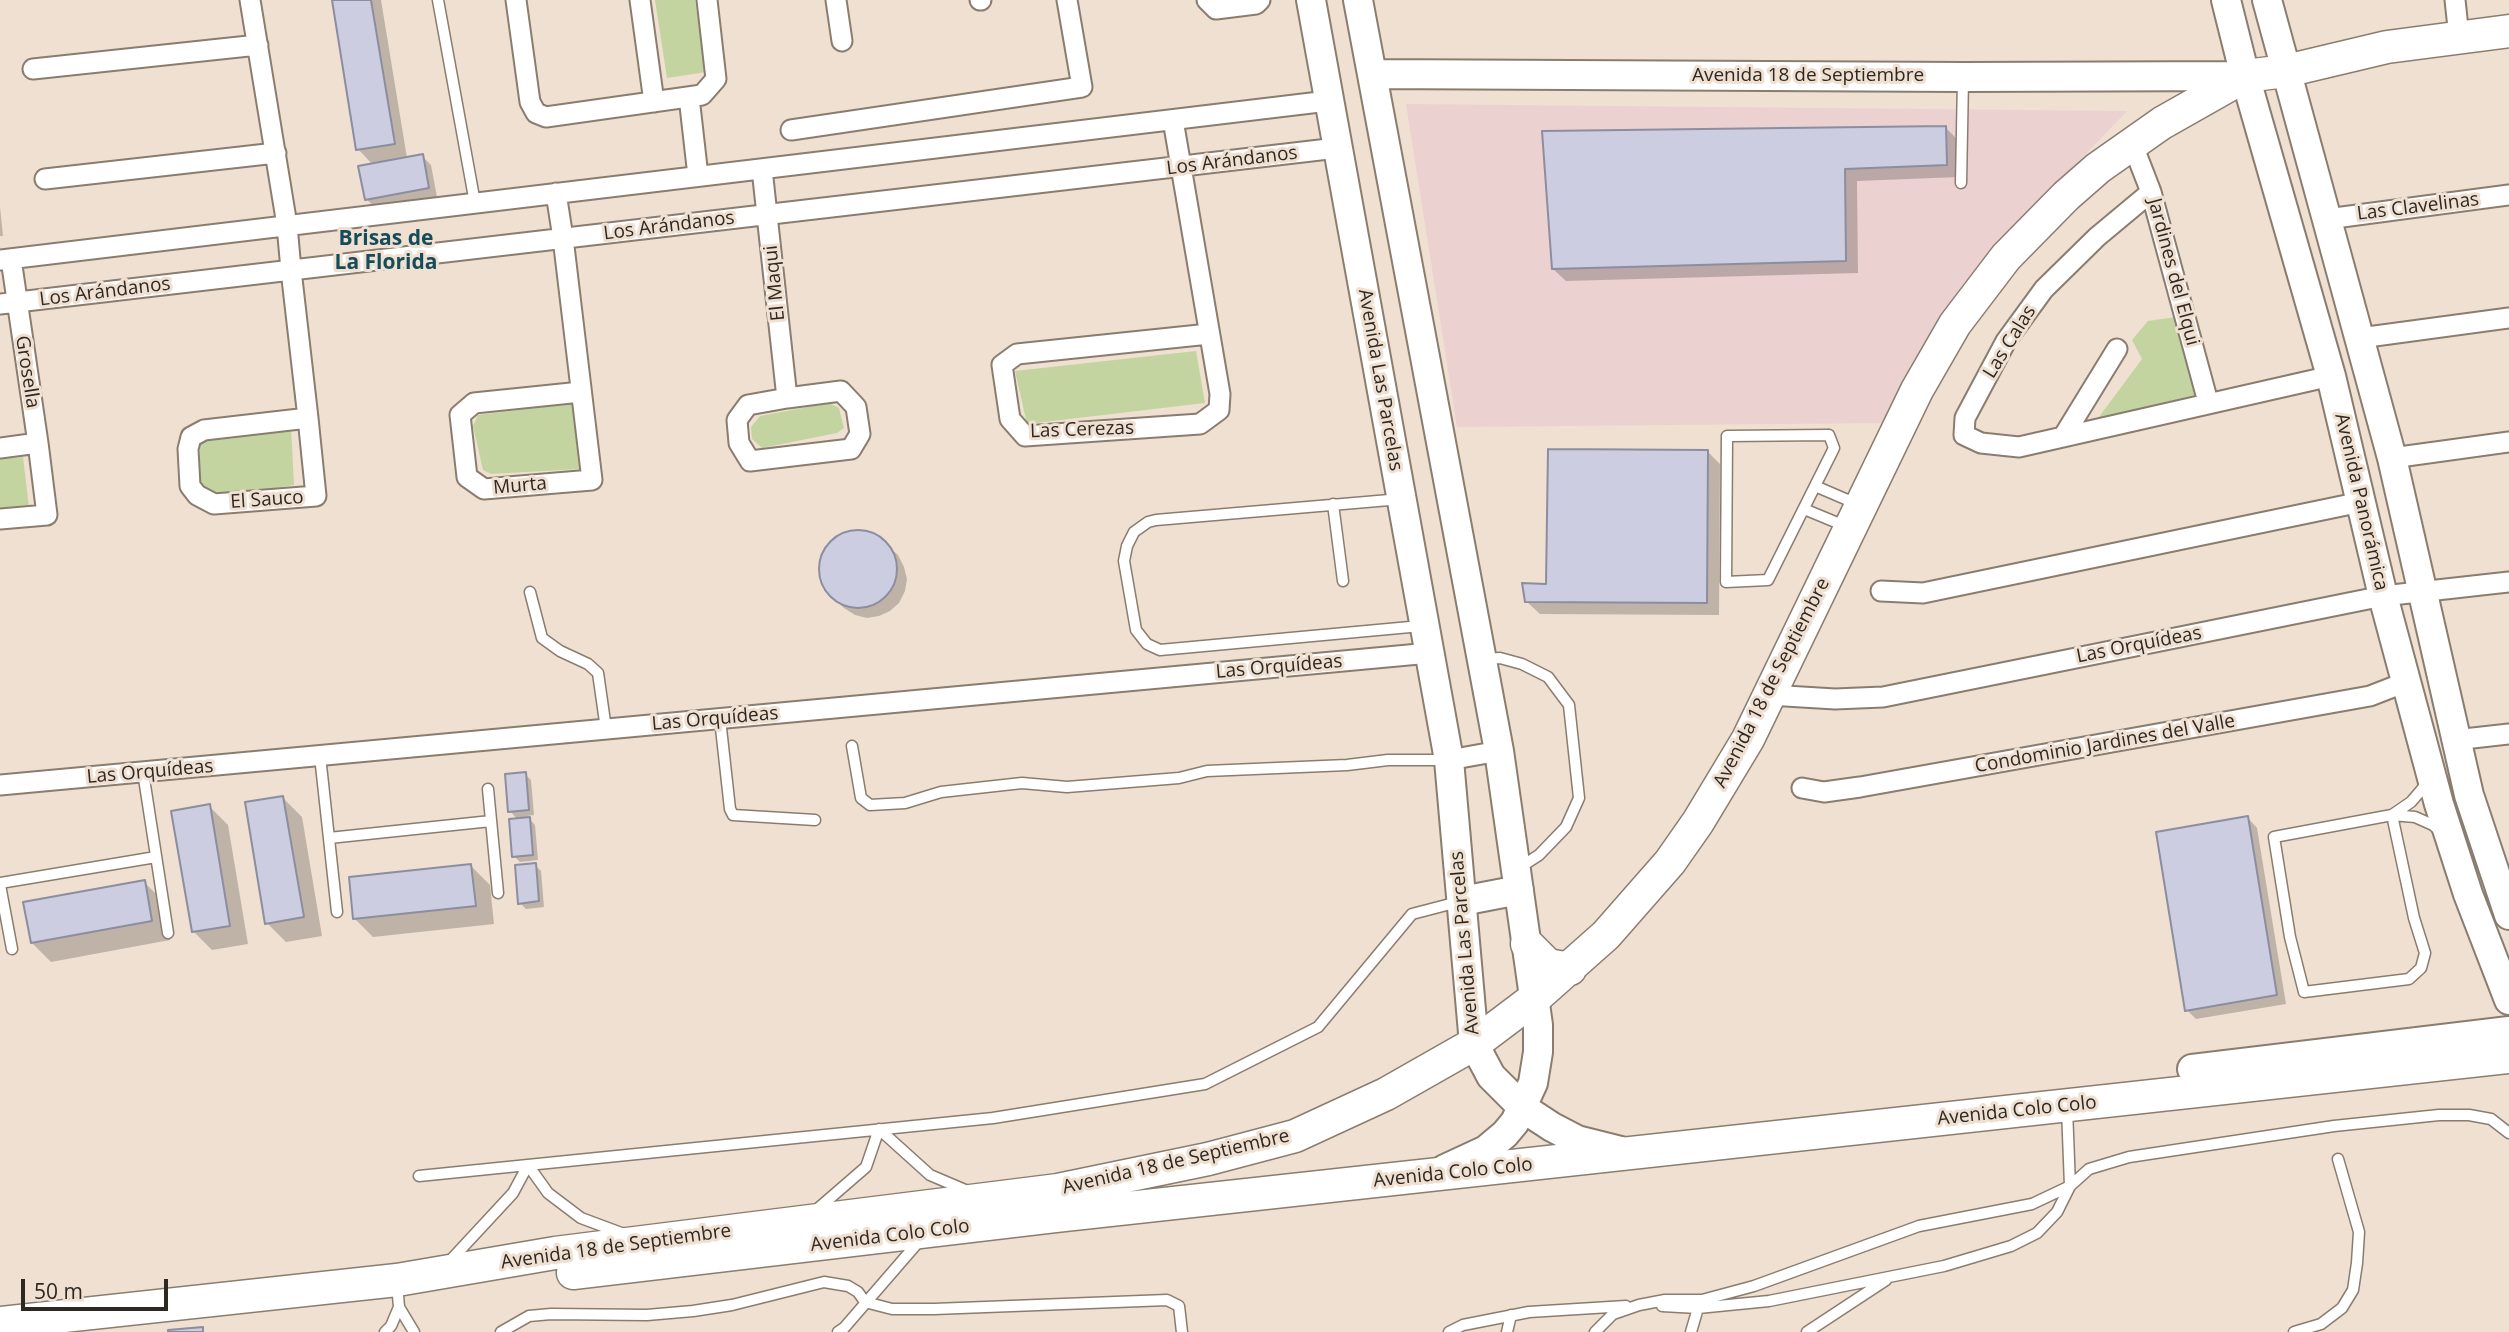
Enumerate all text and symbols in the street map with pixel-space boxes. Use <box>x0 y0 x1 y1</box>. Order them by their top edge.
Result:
street label: Avenida 18 de Septiembre <box>1692 65 1924 87</box>
street label: Los Arándanos <box>1165 142 1299 180</box>
street label: Las Clavelinas <box>2356 188 2480 226</box>
street label: Jardines del Elqui <box>2142 196 2204 348</box>
street label: Los Arándanos <box>602 207 736 245</box>
district label: Brisas de La Florida <box>335 226 437 276</box>
street label: El Maqui <box>760 244 790 322</box>
street label: Los Arándanos <box>38 273 172 311</box>
street label: Avenida Las Parcelas <box>1353 287 1407 473</box>
street label: Las Calas <box>1979 301 2041 383</box>
street label: Grosella <box>10 334 44 410</box>
street label: Avenida Panorámica <box>2330 411 2392 593</box>
street label: Las Cerezas <box>1030 417 1134 443</box>
street label: Murta <box>492 472 548 500</box>
street label: El Sauco <box>230 486 304 514</box>
street label: Avenida 18 de Septiembre <box>1709 574 1835 792</box>
street label: Las Orquídeas <box>2074 622 2204 668</box>
street label: Las Orquídeas <box>1215 650 1343 684</box>
street label: Las Orquídeas <box>651 702 779 736</box>
street label: Condominio Jardines del Valle <box>1973 710 2237 778</box>
street label: Las Orquídeas <box>86 755 214 789</box>
street label: Avenida Las Parcelas <box>1446 850 1484 1036</box>
street label: Avenida Colo Colo <box>1936 1091 2098 1131</box>
street label: Avenida 18 de Septiembre <box>1060 1125 1292 1199</box>
street label: Avenida Colo Colo <box>1372 1153 1534 1193</box>
street label: Avenida Colo Colo <box>809 1215 971 1257</box>
street label: Avenida 18 de Septiembre <box>499 1220 733 1274</box>
scale bar <box>24 1266 172 1310</box>
text: 50 m <box>34 1277 83 1305</box>

